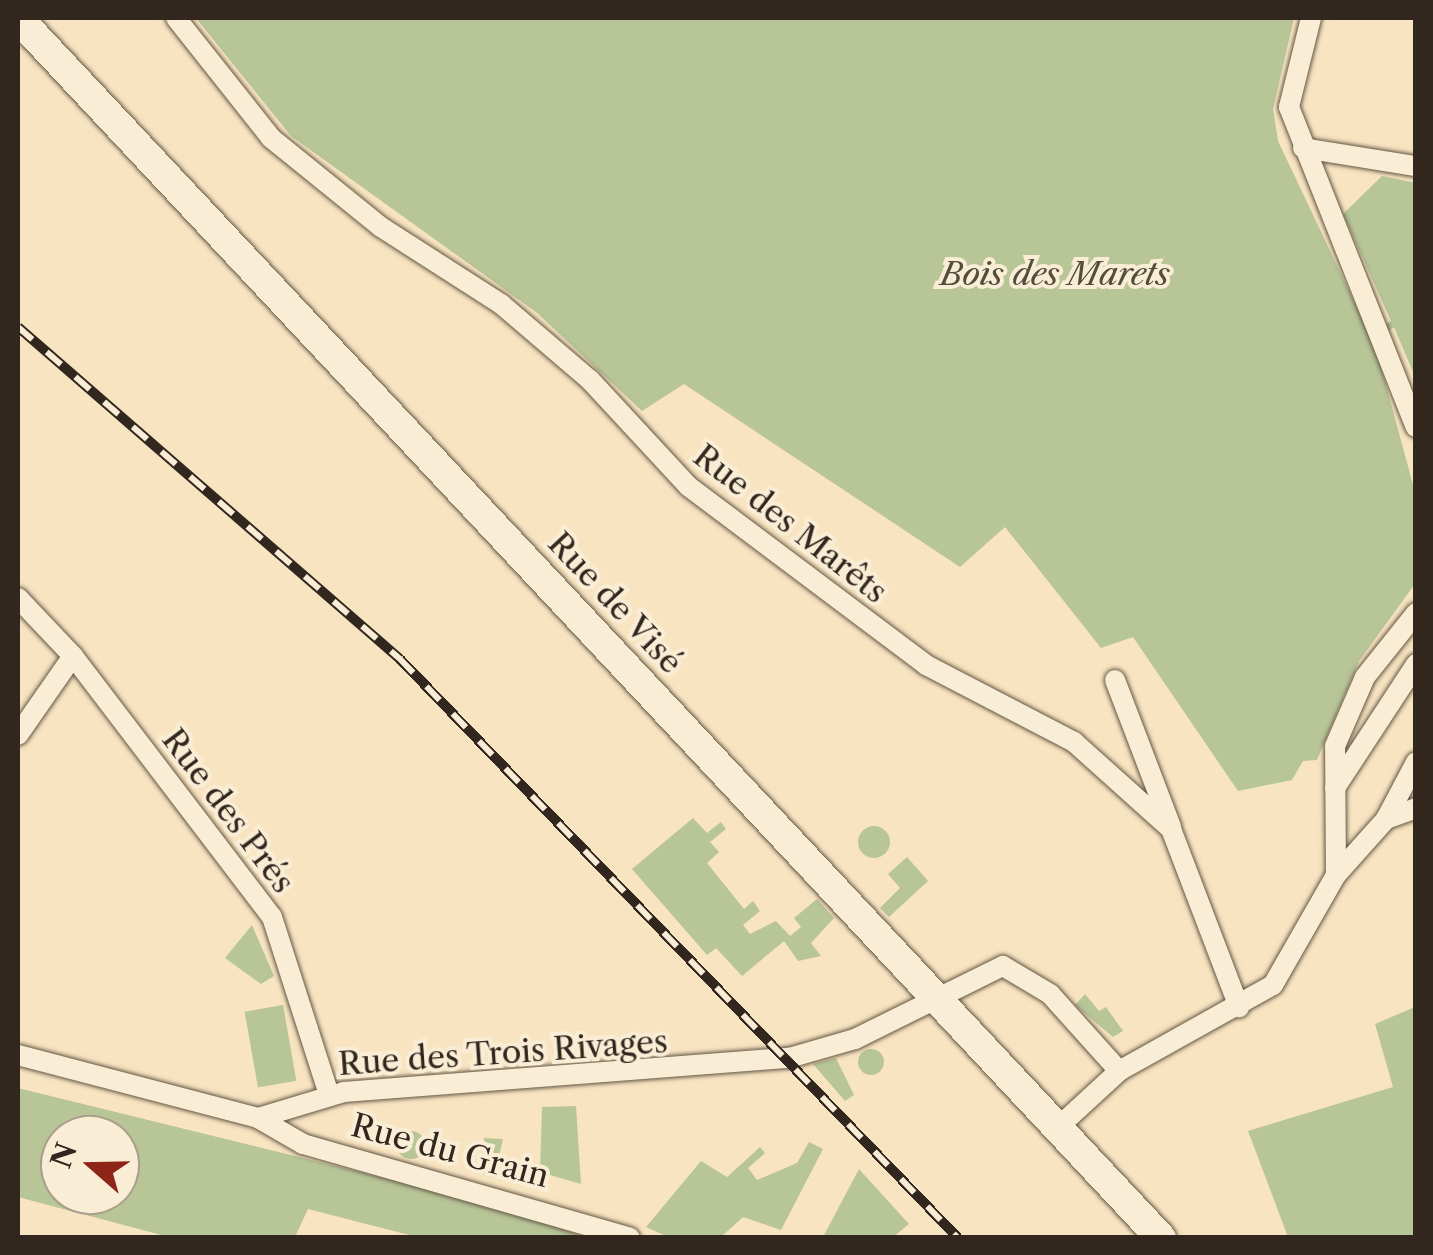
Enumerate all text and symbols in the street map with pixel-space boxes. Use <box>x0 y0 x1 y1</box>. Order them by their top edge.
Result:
park label: Bois des Marets <box>940 255 1170 293</box>
street label: Rue des Marêts <box>686 437 894 611</box>
street label: Rue de Visé <box>540 524 690 682</box>
street label: Rue des Prés <box>154 721 302 901</box>
street label: Rue des Trois Rivages <box>337 1022 669 1084</box>
street label: Rue du Grain <box>347 1106 553 1196</box>
north arrow <box>40 1115 140 1215</box>
text: N <box>44 1138 84 1173</box>

